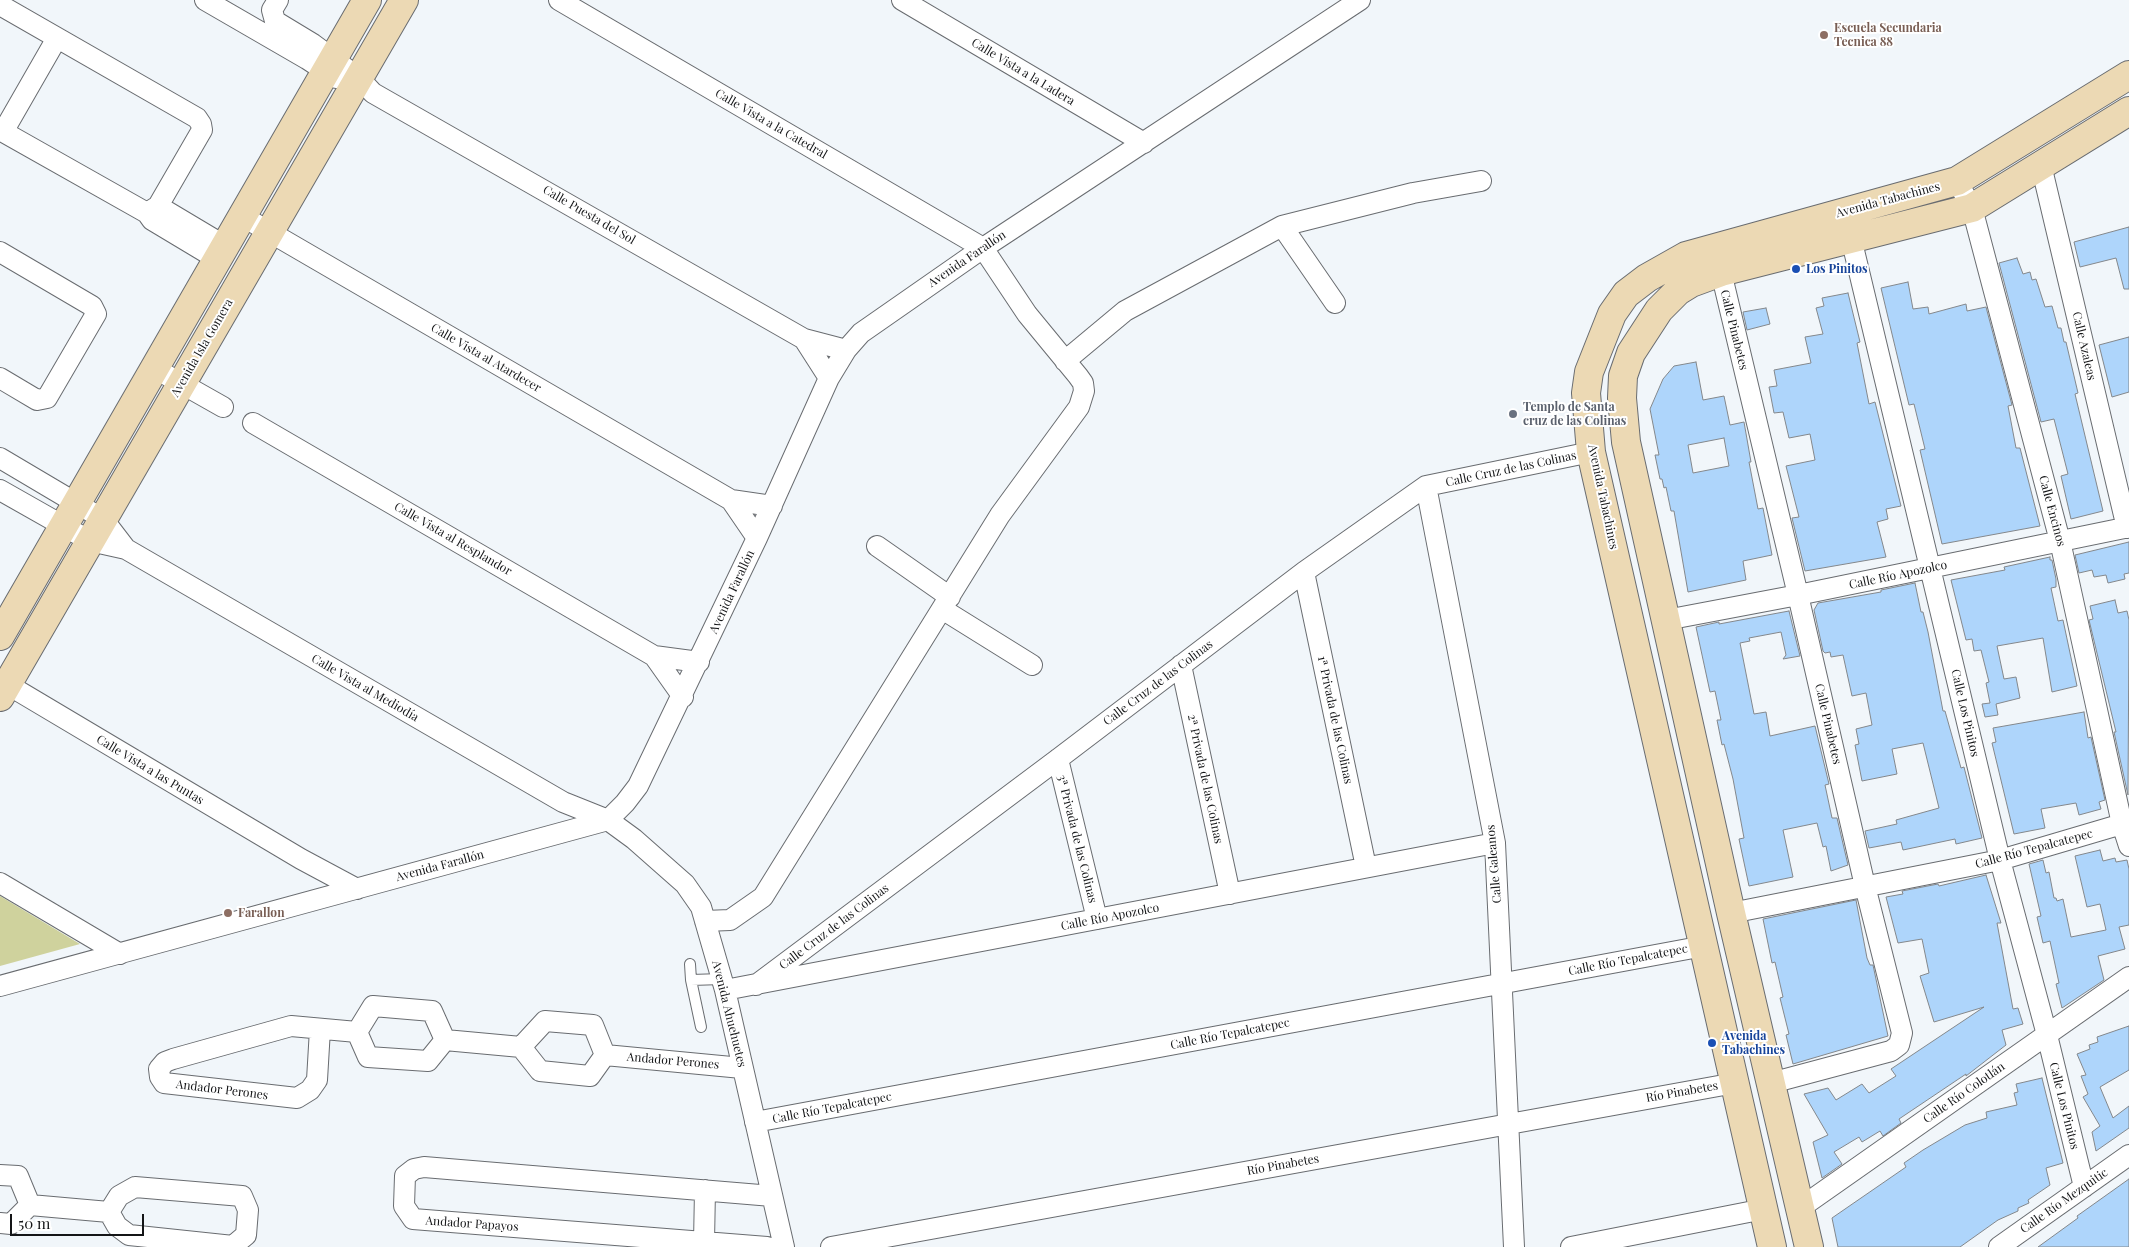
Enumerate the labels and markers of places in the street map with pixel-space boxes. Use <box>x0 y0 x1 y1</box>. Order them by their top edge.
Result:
place label: Escuela Secundaria Tecnica 88 <box>1834 21 1942 49</box>
marker: Escuela Secundaria Tecnica 88 <box>1818 29 1830 41</box>
place label: Los Pinitos <box>1806 262 1868 276</box>
marker: Los Pinitos <box>1790 263 1802 275</box>
place label: Templo de Santa cruz de las Colinas <box>1523 400 1626 428</box>
marker: Templo de Santa cruz de las Colinas <box>1507 408 1519 420</box>
place label: Farallon <box>238 906 284 920</box>
marker: Farallon <box>222 907 234 919</box>
place label: Avenida Tabachines <box>1722 1029 1785 1057</box>
marker: Avenida Tabachines <box>1706 1037 1718 1049</box>

